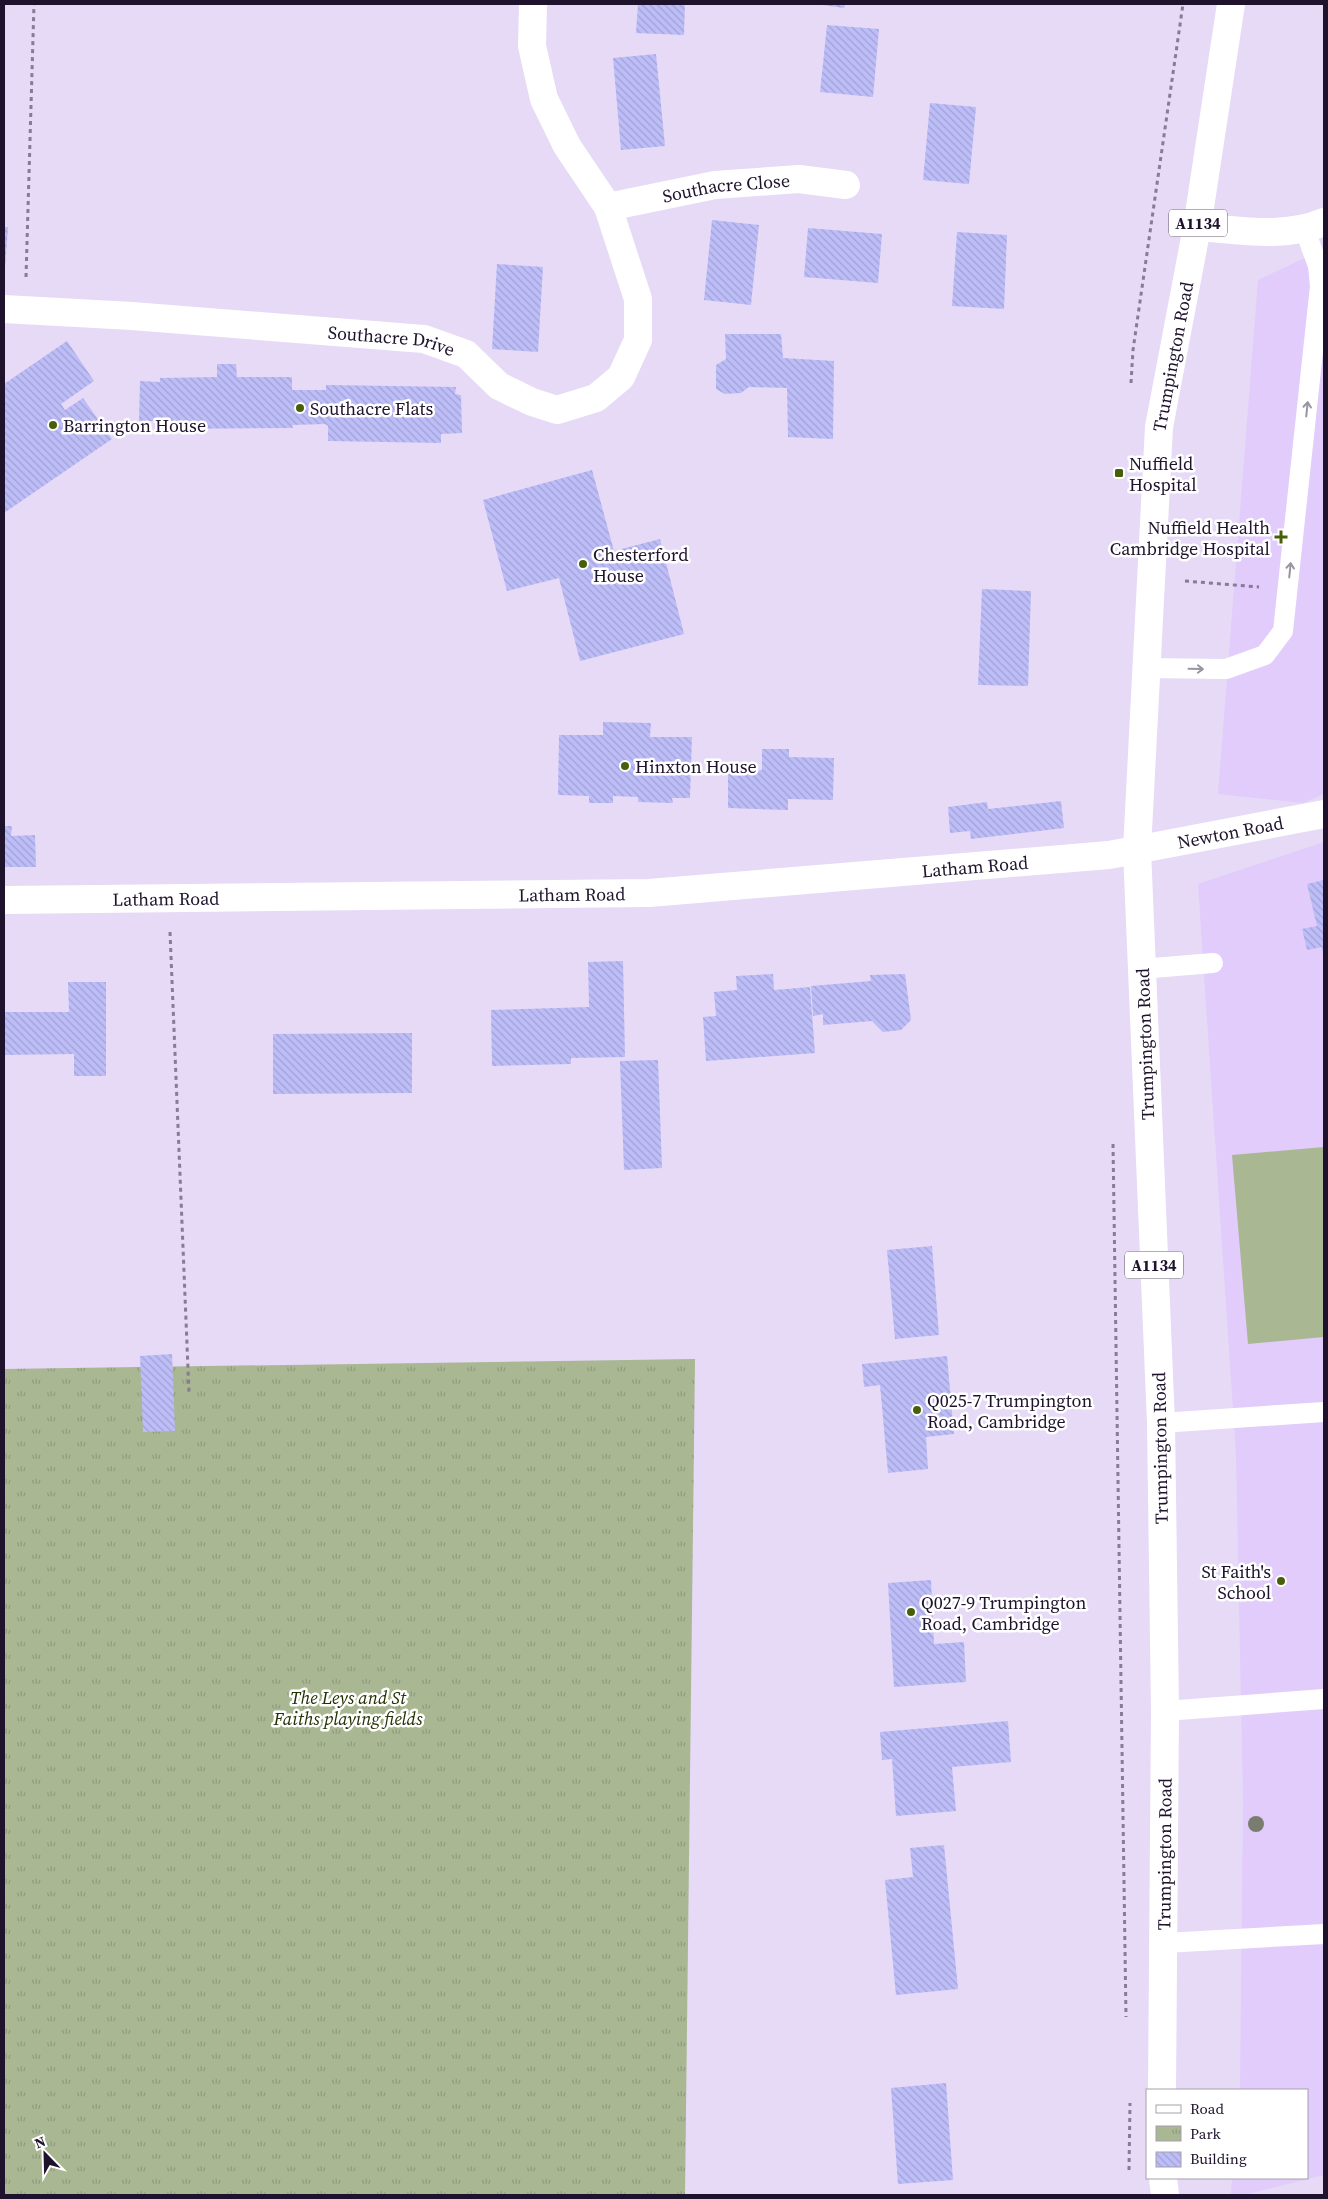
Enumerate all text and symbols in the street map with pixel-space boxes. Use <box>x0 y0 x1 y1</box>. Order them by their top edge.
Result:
street label: Southacre Close <box>660 167 791 208</box>
road number: A1134 <box>1169 210 1227 237</box>
street label: Trumpington Road <box>1146 279 1199 433</box>
street label: Southacre Drive <box>327 319 458 362</box>
place label: Southacre Flats <box>310 396 433 421</box>
one-way arrow <box>1302 401 1312 417</box>
marker: Southacre Flats <box>294 402 306 414</box>
place label: Barrington House <box>63 413 206 438</box>
marker: Barrington House <box>47 419 59 431</box>
place label: Nuffield Hospital <box>1129 451 1197 497</box>
marker: Nuffield Hospital <box>1113 467 1125 479</box>
place label: Nuffield Health Cambridge Hospital <box>1110 515 1270 561</box>
marker: Nuffield Health Cambridge Hospital <box>1274 530 1288 544</box>
place label: Chesterford House <box>593 542 688 588</box>
marker: Chesterford House <box>577 558 589 570</box>
one-way arrow <box>1285 563 1295 579</box>
one-way arrow <box>1188 664 1204 674</box>
place label: Hinxton House <box>635 754 757 779</box>
marker: Hinxton House <box>619 760 631 772</box>
street label: Newton Road <box>1175 810 1285 854</box>
street label: Latham Road <box>921 849 1029 883</box>
street label: Latham Road <box>518 881 626 907</box>
street label: Latham Road <box>112 885 220 911</box>
street label: Trumpington Road <box>1130 968 1160 1120</box>
road number: A1134 <box>1125 1252 1183 1278</box>
street label: Trumpington Road <box>1146 1372 1174 1524</box>
place label: Q025-7 Trumpington Road, Cambridge <box>927 1388 1092 1434</box>
marker: Q025-7 Trumpington Road, Cambridge <box>911 1404 923 1416</box>
place label: St Faith's School <box>1201 1559 1271 1605</box>
marker: St Faith's School <box>1275 1575 1287 1587</box>
place label: Q027-9 Trumpington Road, Cambridge <box>921 1590 1086 1636</box>
marker: Q027-9 Trumpington Road, Cambridge <box>905 1606 917 1618</box>
park label: The Leys and St Faiths playing fields <box>273 1685 423 1731</box>
street label: Trumpington Road <box>1151 1778 1177 1930</box>
legend <box>1146 2089 1308 2179</box>
text: Road <box>1190 2098 1224 2119</box>
text: Park <box>1190 2123 1222 2144</box>
north arrow <box>20 2129 70 2179</box>
text: N <box>31 2131 49 2153</box>
text: Building <box>1190 2148 1247 2169</box>

